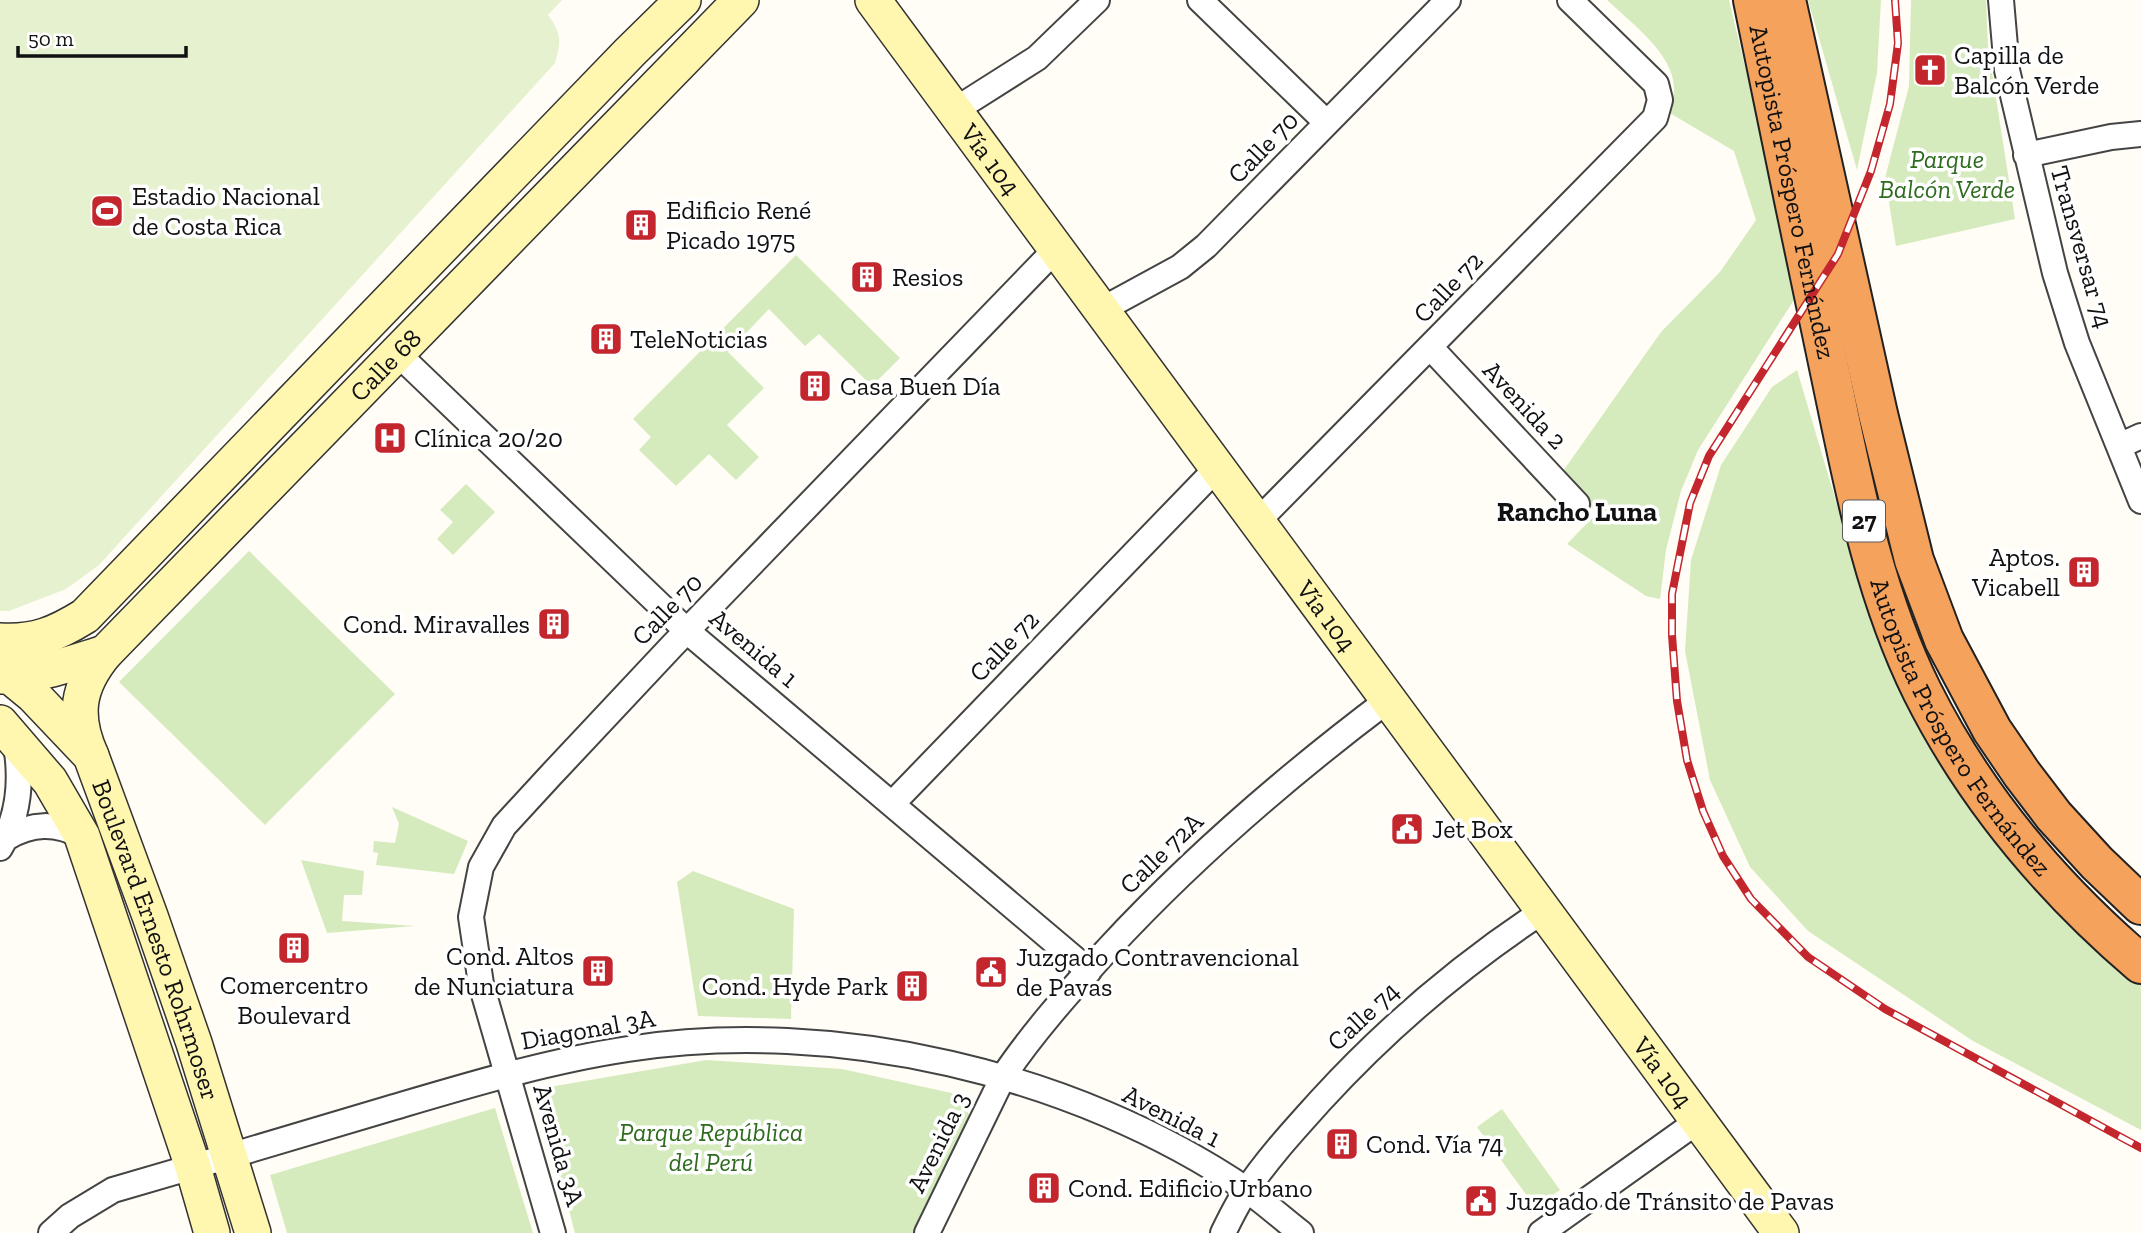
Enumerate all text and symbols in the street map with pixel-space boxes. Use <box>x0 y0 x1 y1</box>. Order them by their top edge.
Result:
scale bar <box>18 14 186 58</box>
street label: Autopista Próspero Fernández <box>1742 22 1843 362</box>
text: 50 m <box>28 26 74 51</box>
place label: Capilla de Balcón Verde <box>1954 39 2099 101</box>
church icon: Capilla de Balcón Verde <box>1911 51 1949 89</box>
street label: Calle 70 <box>1221 104 1305 190</box>
street label: Vía 104 <box>953 116 1027 202</box>
park label: Parque Balcón Verde <box>1879 143 2015 205</box>
street label: Transversar 74 <box>2044 162 2120 332</box>
place label: Estadio Nacional de Costa Rica <box>132 180 320 242</box>
sports icon: Estadio Nacional de Costa Rica <box>88 192 126 230</box>
place label: Edificio René Picado 1975 <box>666 194 811 256</box>
building icon: Edificio René Picado 1975 <box>622 206 660 244</box>
street label: Calle 72 <box>1406 245 1490 329</box>
building icon: Resios <box>848 258 886 296</box>
place label: Resios <box>892 261 963 293</box>
building icon: TeleNoticias <box>587 320 625 358</box>
street label: Calle 68 <box>343 322 428 408</box>
place label: TeleNoticias <box>630 323 768 355</box>
street label: Avenida 2 <box>1476 354 1574 456</box>
building icon: Casa Buen Día <box>796 367 834 405</box>
place label: Casa Buen Día <box>840 370 1001 402</box>
hospital icon: Clínica 20/20 <box>371 419 409 457</box>
place label: Clínica 20/20 <box>414 422 563 454</box>
district label: Rancho Luna <box>1497 495 1657 528</box>
road number: 27 <box>1843 500 1885 542</box>
place label: Aptos. Vicabell <box>1971 541 2060 603</box>
building icon: Aptos. Vicabell <box>2065 553 2103 591</box>
street label: Calle 70 <box>625 566 709 652</box>
street label: Vía 104 <box>1289 573 1364 658</box>
street label: Autopista Próspero Fernández <box>1863 574 2058 883</box>
street label: Avenida 1 <box>703 602 805 694</box>
street label: Calle 72 <box>962 604 1046 688</box>
building icon: Cond. Miravalles <box>535 605 573 643</box>
place label: Cond. Miravalles <box>343 608 530 640</box>
street label: Boulevard Ernesto Rohrmoser <box>85 775 227 1104</box>
street label: Calle 72A <box>1113 805 1210 901</box>
public building icon: Jet Box <box>1388 810 1426 848</box>
place label: Jet Box <box>1432 813 1513 845</box>
building icon: Comercentro Boulevard <box>275 929 313 967</box>
place label: Cond. Altos de Nunciatura <box>414 940 574 1002</box>
place label: Juzgado Contravencional de Pavas <box>1016 941 1299 1003</box>
building icon: Cond. Altos de Nunciatura <box>579 952 617 990</box>
public building icon: Juzgado Contravencional de Pavas <box>972 953 1010 991</box>
building icon: Cond. Hyde Park <box>893 967 931 1005</box>
place label: Comercentro Boulevard <box>220 969 368 1031</box>
place label: Cond. Hyde Park <box>702 970 888 1002</box>
street label: Calle 74 <box>1320 975 1406 1057</box>
street label: Diagonal 3A <box>518 1001 659 1057</box>
street label: Vía 104 <box>1625 1030 1700 1115</box>
street label: Avenida 1 <box>1118 1078 1226 1154</box>
street label: Avenida 3A <box>526 1080 592 1211</box>
street label: Avenida 3 <box>900 1086 976 1198</box>
park label: Parque República del Perú <box>619 1116 803 1178</box>
building icon: Cond. Vía 74 <box>1323 1125 1361 1163</box>
place label: Cond. Vía 74 <box>1366 1128 1504 1160</box>
building icon: Cond. Edificio Urbano <box>1025 1169 1063 1207</box>
place label: Cond. Edificio Urbano <box>1068 1172 1313 1204</box>
public building icon: Juzgado de Tránsito de Pavas <box>1462 1182 1500 1220</box>
place label: Juzgado de Tránsito de Pavas <box>1506 1185 1834 1217</box>

